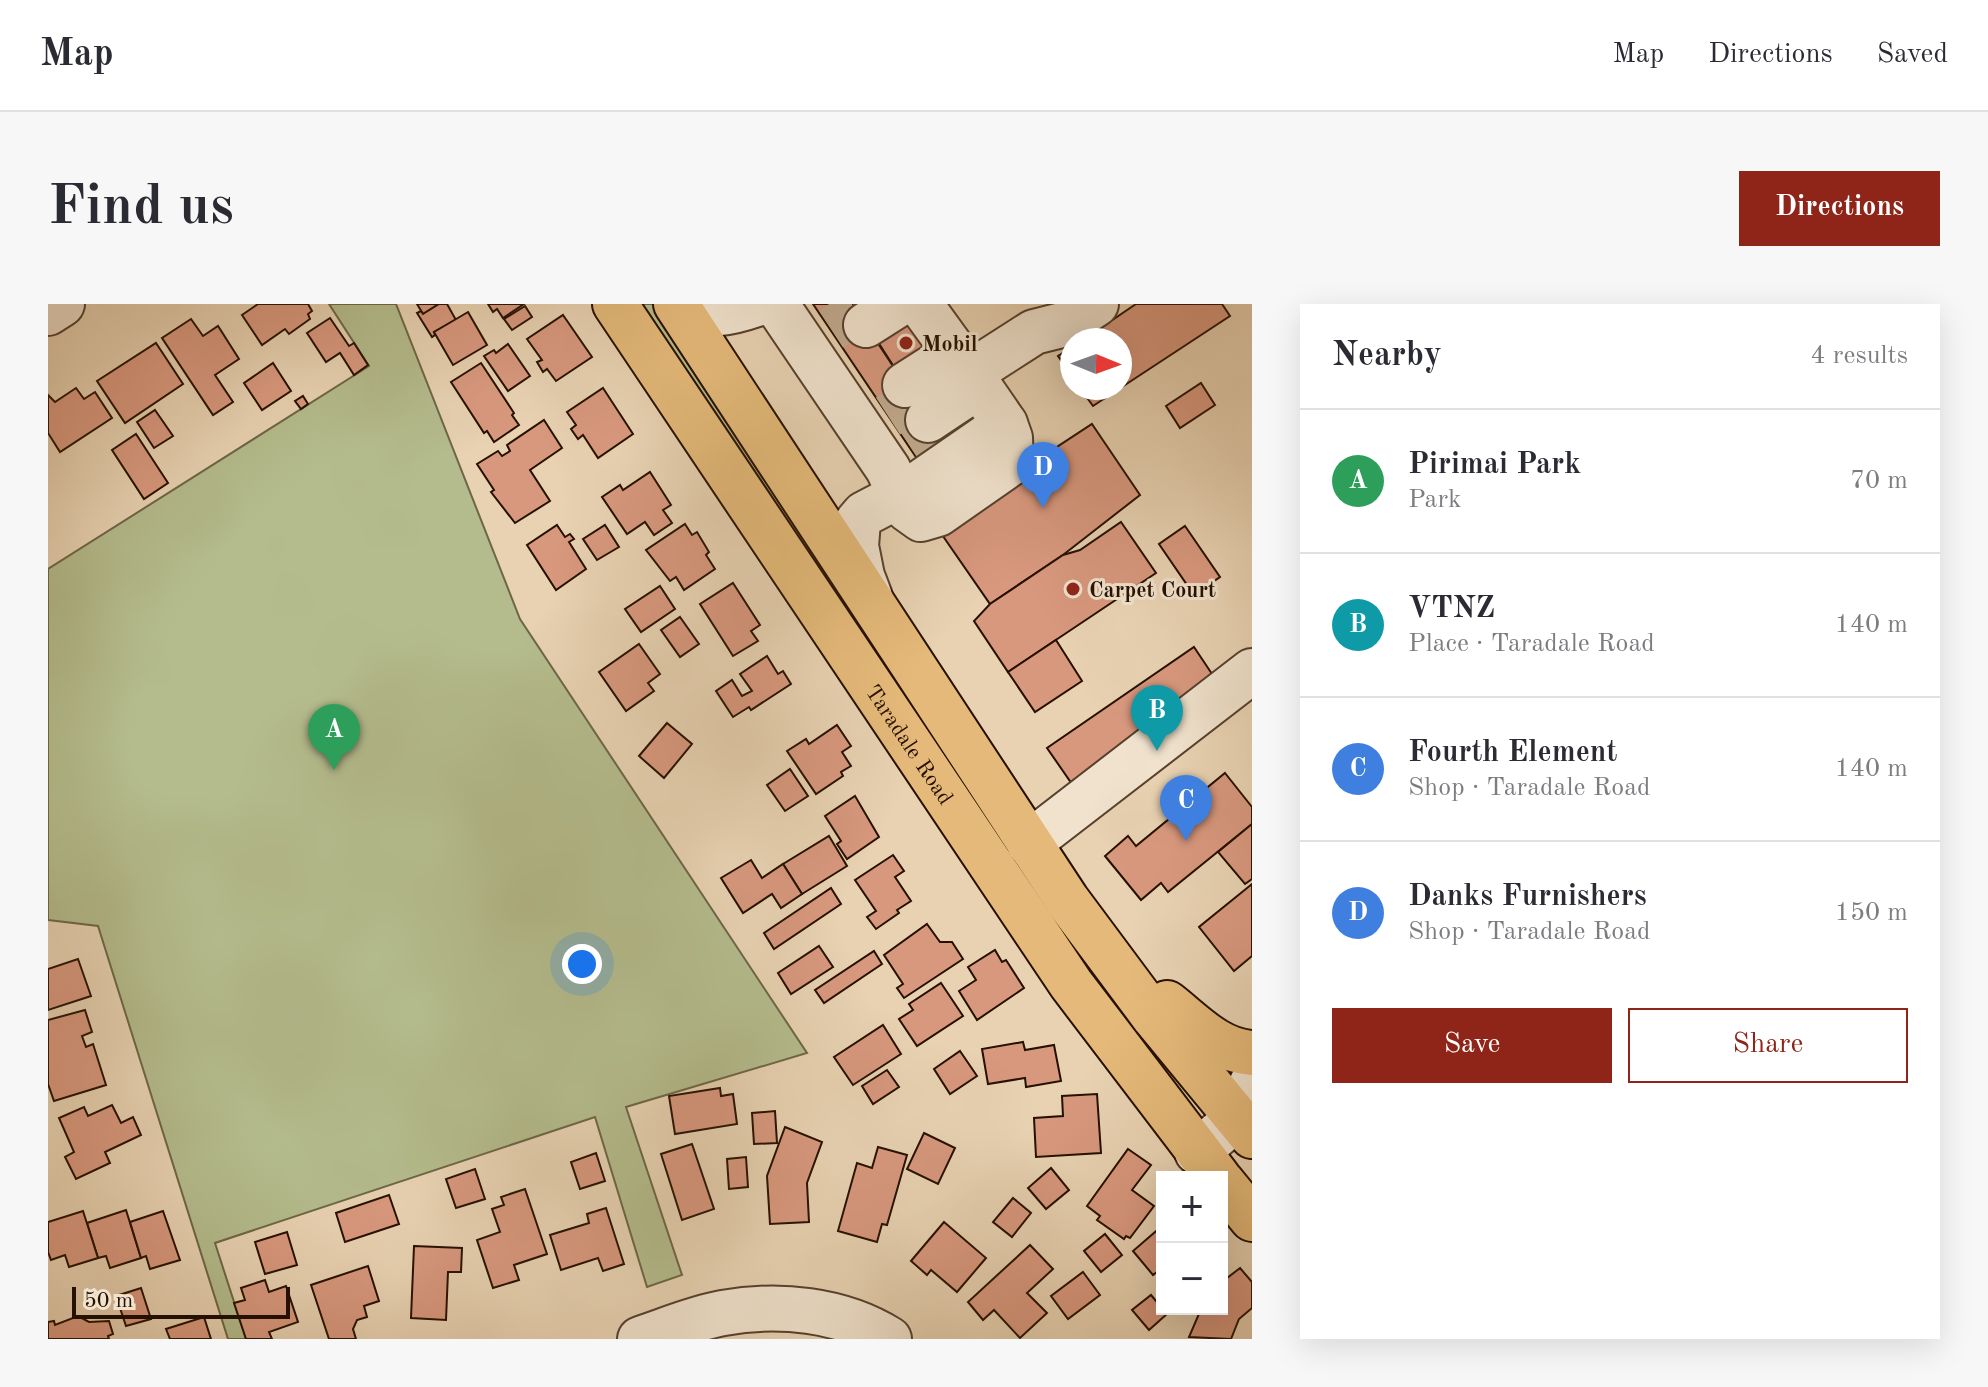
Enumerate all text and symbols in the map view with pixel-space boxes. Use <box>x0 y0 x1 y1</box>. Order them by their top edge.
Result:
text: Map <box>40 36 114 74</box>
text: Map <box>1612 41 1664 69</box>
text: Directions <box>1708 41 1833 69</box>
text: Saved <box>1877 41 1948 69</box>
button: Directions <box>1739 171 1940 246</box>
text: Find us <box>48 180 234 236</box>
north arrow <box>1060 328 1132 400</box>
marker: Mobil <box>897 334 915 352</box>
place label: Mobil <box>922 334 978 356</box>
text: Nearby <box>1332 339 1442 373</box>
text: 4 results <box>1810 343 1908 369</box>
pin: D <box>1017 442 1069 508</box>
text: Pirimai Park <box>1408 450 1581 480</box>
text: A <box>1348 468 1368 494</box>
text: 70 m <box>1850 468 1908 494</box>
text: Park <box>1408 487 1462 513</box>
marker: Carpet Court <box>1064 580 1082 598</box>
place label: Carpet Court <box>1089 580 1216 602</box>
text: VTNZ <box>1408 594 1495 624</box>
text: B <box>1349 612 1367 638</box>
text: 140 m <box>1835 612 1908 638</box>
text: Place · Taradale Road <box>1408 631 1655 657</box>
street label: Taradale Road <box>861 681 956 809</box>
pin: B <box>1131 685 1183 751</box>
pin: A <box>308 704 360 770</box>
text: Fourth Element <box>1408 738 1617 768</box>
text: C <box>1349 756 1367 782</box>
text: 140 m <box>1835 756 1908 782</box>
pin: C <box>1160 775 1212 841</box>
text: Shop · Taradale Road <box>1408 775 1651 801</box>
text: Danks Furnishers <box>1408 882 1647 912</box>
text: D <box>1348 900 1368 926</box>
text: 150 m <box>1835 900 1908 926</box>
text: Shop · Taradale Road <box>1408 919 1651 945</box>
your location <box>562 944 602 984</box>
button: Save <box>1332 1008 1612 1083</box>
button: Share <box>1628 1008 1908 1083</box>
map controls <box>1156 1171 1228 1315</box>
button: + <box>1156 1171 1228 1243</box>
button: − <box>1156 1243 1228 1315</box>
scale bar <box>72 1283 290 1319</box>
text: 50 m <box>84 1290 133 1312</box>

